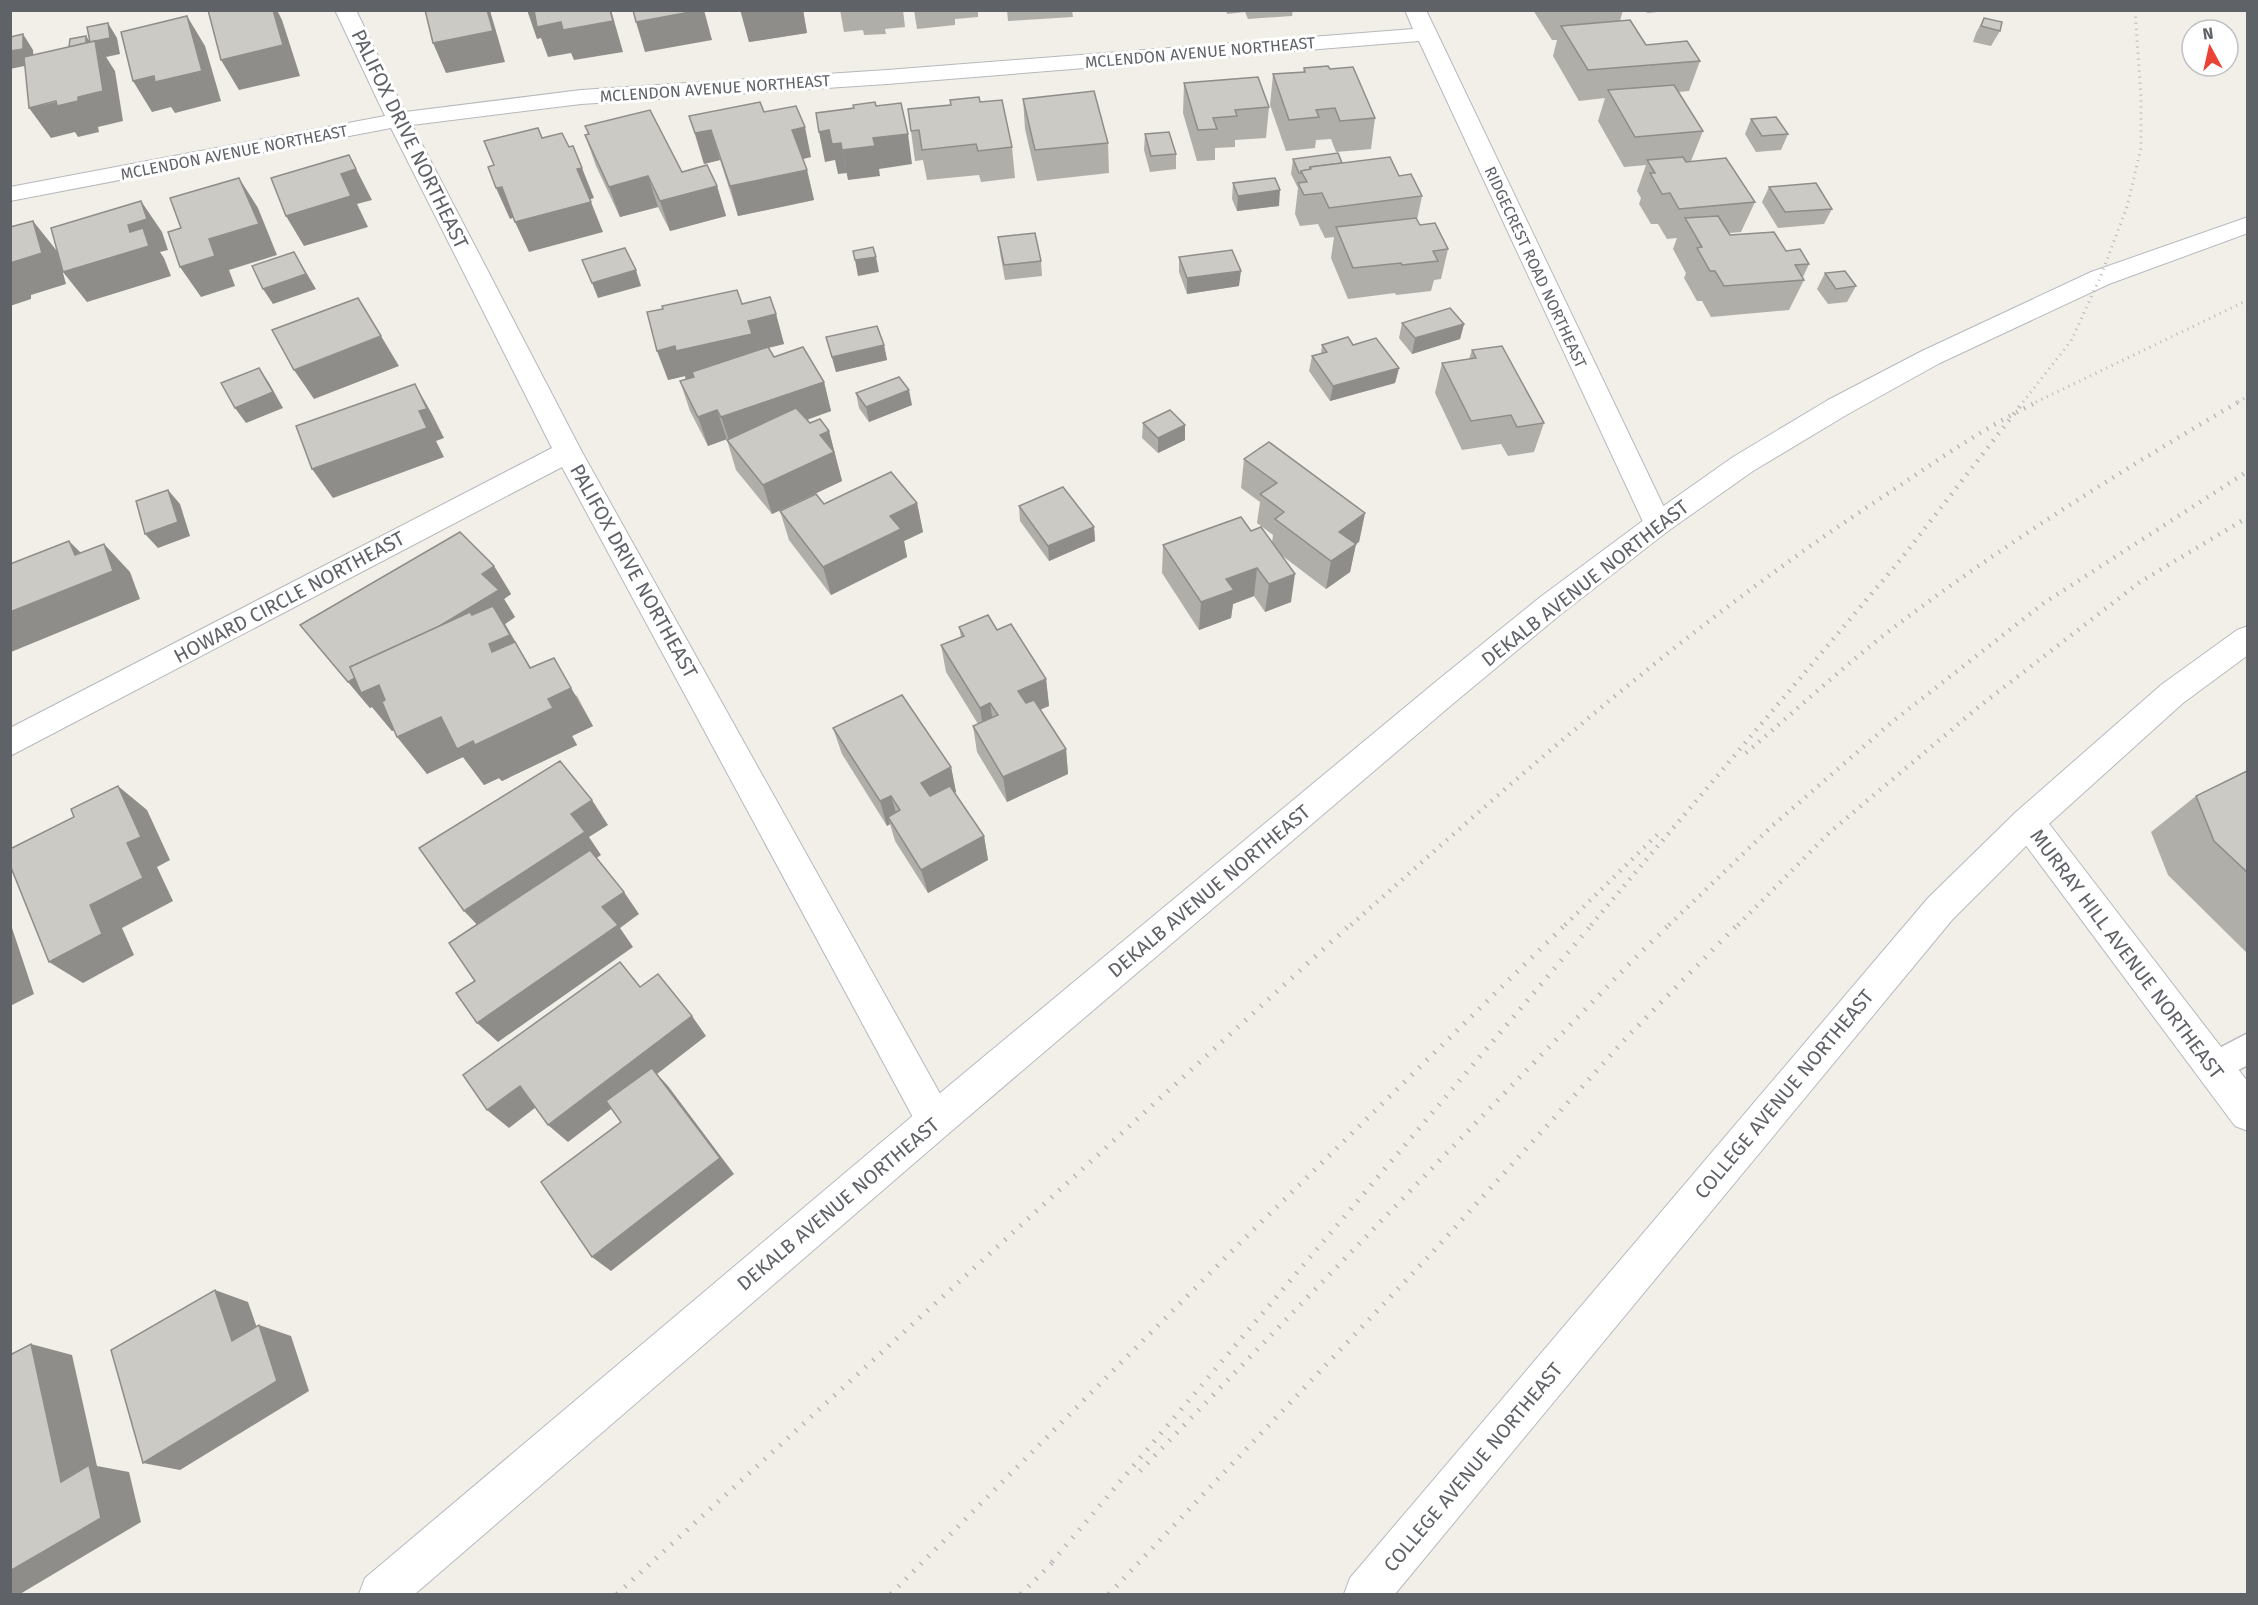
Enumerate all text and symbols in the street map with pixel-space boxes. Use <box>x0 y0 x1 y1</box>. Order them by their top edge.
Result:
north arrow <box>2180 18 2240 78</box>
text: N <box>2201 23 2215 44</box>
street label: PALIFOX DRIVE NORTHEAST <box>346 25 474 253</box>
street label: MCLENDON AVENUE NORTHEAST <box>1084 33 1317 72</box>
street label: MCLENDON AVENUE NORTHEAST <box>599 71 832 106</box>
street label: MCLENDON AVENUE NORTHEAST <box>119 121 350 184</box>
street label: RIDGECREST ROAD NORTHEAST <box>1480 163 1591 372</box>
street label: PALIFOX DRIVE NORTHEAST <box>565 460 703 683</box>
street label: DEKALB AVENUE NORTHEAST <box>1477 494 1694 671</box>
street label: HOWARD CIRCLE NORTHEAST <box>169 526 409 668</box>
street label: DEKALB AVENUE NORTHEAST <box>1103 799 1315 983</box>
street label: MURRAY HILL AVENUE NORTHEAST <box>2025 824 2229 1084</box>
street label: COLLEGE AVENUE NORTHEAST <box>1689 984 1879 1203</box>
street label: DEKALB AVENUE NORTHEAST <box>732 1112 944 1296</box>
street label: COLLEGE AVENUE NORTHEAST <box>1378 1357 1568 1576</box>

